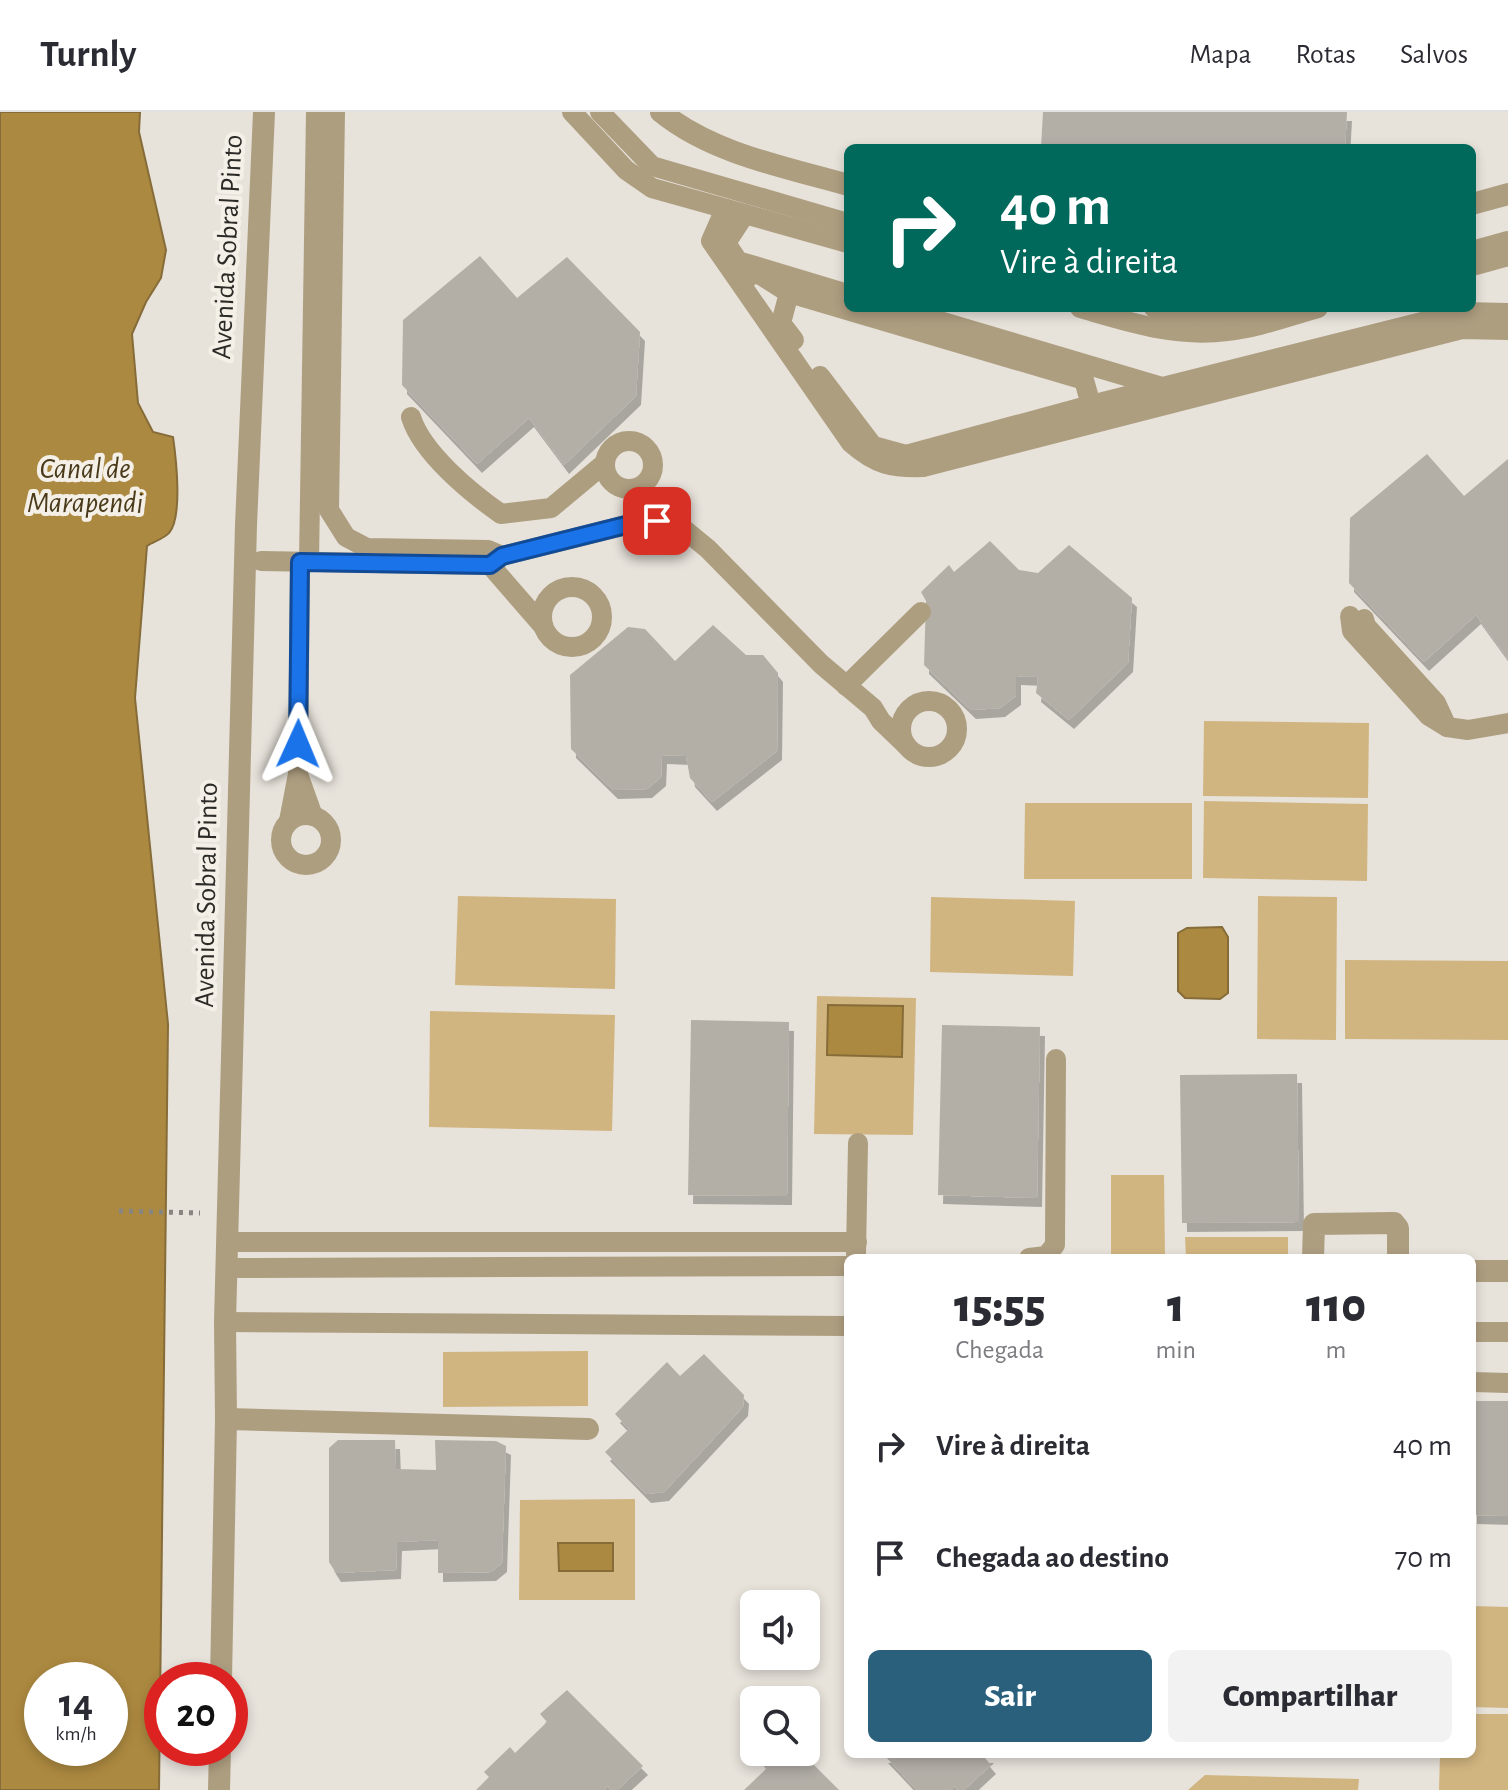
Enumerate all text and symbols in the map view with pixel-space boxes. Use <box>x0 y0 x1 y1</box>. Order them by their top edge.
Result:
text: Turnly <box>40 36 136 74</box>
text: Mapa <box>1190 41 1251 69</box>
text: Rotas <box>1295 41 1356 69</box>
text: Salvos <box>1400 41 1468 69</box>
street label: Avenida Sobral Pinto <box>208 134 248 360</box>
icon: right <box>868 176 972 280</box>
text: 40 m <box>1000 179 1111 235</box>
text: Vire à direita <box>1000 244 1178 280</box>
water label: Canal de Marapendi <box>27 454 143 518</box>
pin <box>623 487 691 555</box>
icon: arrive <box>635 499 679 543</box>
position arrow <box>256 702 340 786</box>
street label: Avenida Sobral Pinto <box>191 782 223 1008</box>
text: 15:55 <box>954 1283 1046 1331</box>
text: 1 <box>1167 1283 1185 1331</box>
text: 110 <box>1306 1283 1366 1331</box>
text: Chegada <box>955 1337 1044 1363</box>
text: min <box>1155 1337 1196 1363</box>
text: m <box>1326 1337 1346 1363</box>
icon: right <box>868 1424 912 1468</box>
text: Vire à direita <box>936 1431 1090 1461</box>
text: 40 m <box>1393 1431 1452 1461</box>
icon: arrive <box>868 1536 912 1580</box>
text: Chegada ao destino <box>936 1543 1169 1573</box>
text: 70 m <box>1395 1543 1452 1573</box>
map controls <box>740 1590 820 1766</box>
button: sound <box>740 1590 820 1670</box>
button: Sair <box>868 1650 1152 1742</box>
button: Compartilhar <box>1168 1650 1452 1742</box>
speed limit sign: 20 <box>144 1662 248 1766</box>
text: 14 <box>59 1684 93 1724</box>
button: search <box>740 1686 820 1766</box>
text: km/h <box>55 1724 97 1744</box>

